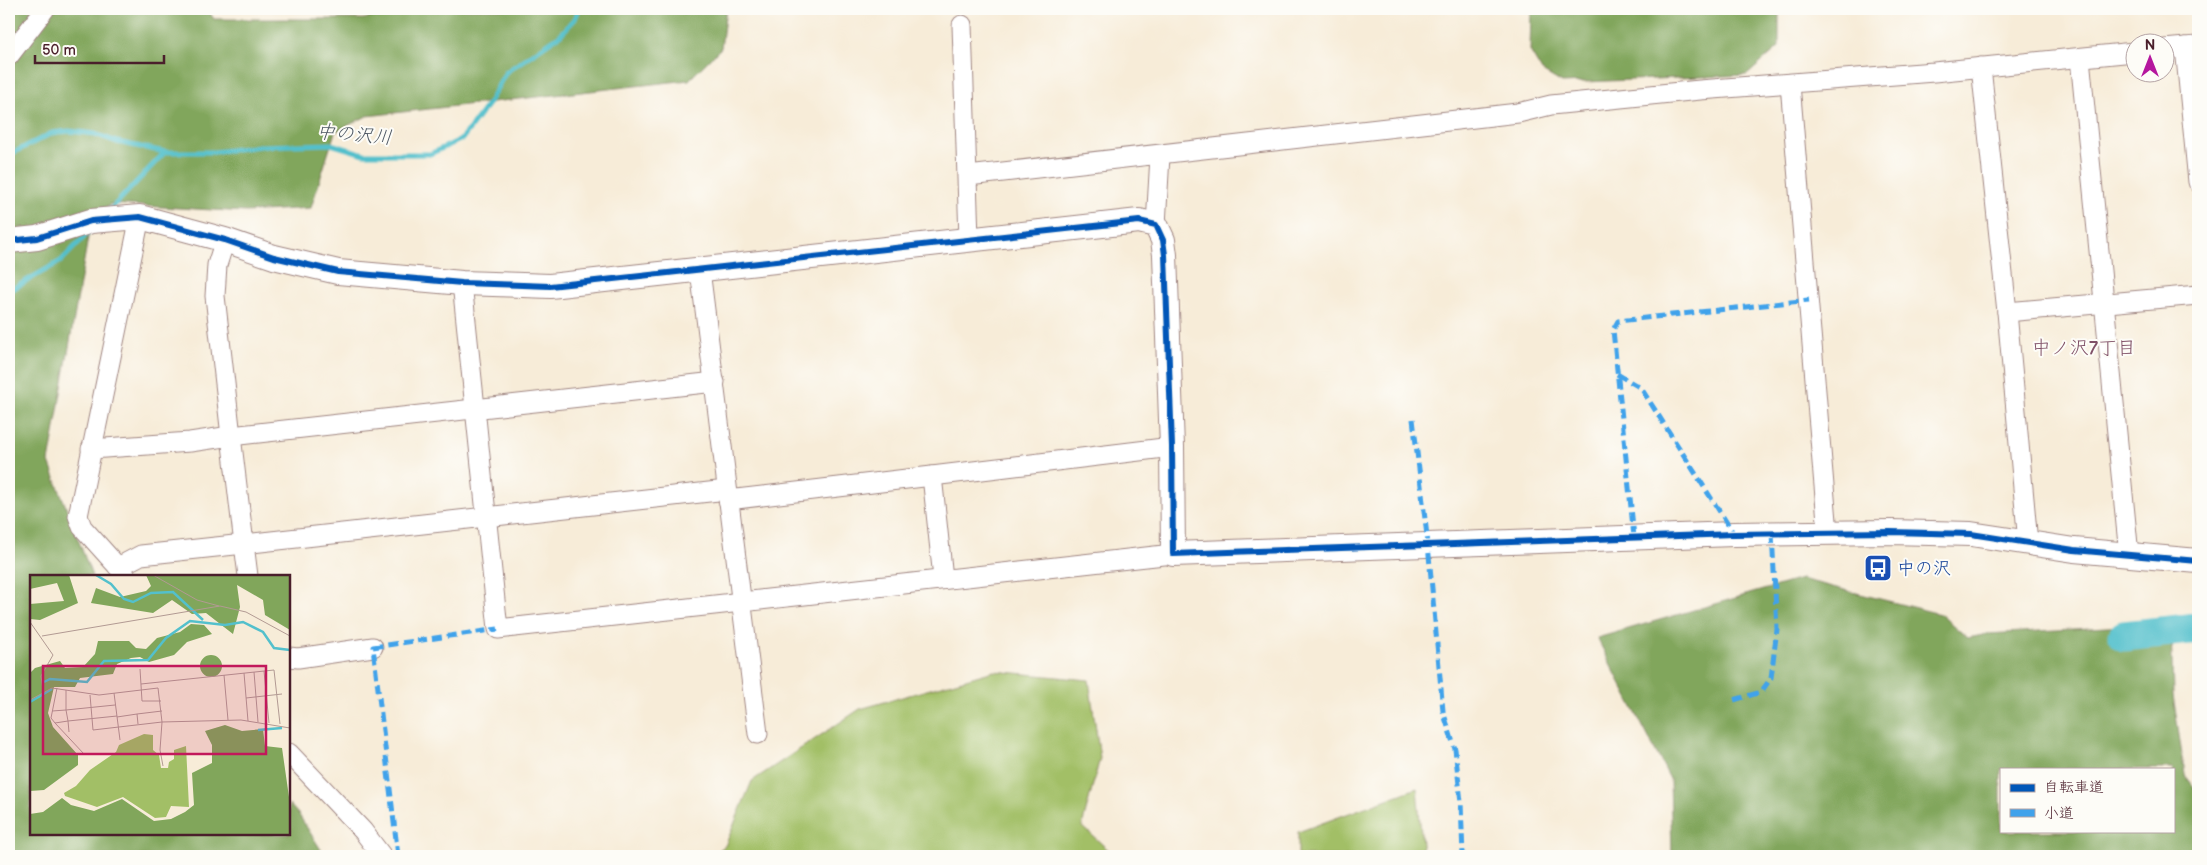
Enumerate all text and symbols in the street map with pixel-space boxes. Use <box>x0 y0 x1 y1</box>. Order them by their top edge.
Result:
scale bar <box>35 32 164 64</box>
north arrow <box>2124 32 2174 82</box>
text: N <box>2145 37 2155 54</box>
text: 50 m <box>42 41 76 60</box>
water label: 中の沢川 <box>315 120 393 150</box>
district label: 中ノ沢7丁目 <box>2032 337 2136 360</box>
bus stop icon: 中の沢 <box>1863 553 1893 583</box>
place label: 中の沢 <box>1897 558 1951 579</box>
inset map <box>30 575 290 835</box>
legend <box>2000 768 2174 832</box>
text: 自転車道 <box>2044 778 2104 797</box>
text: 小道 <box>2044 804 2074 823</box>

